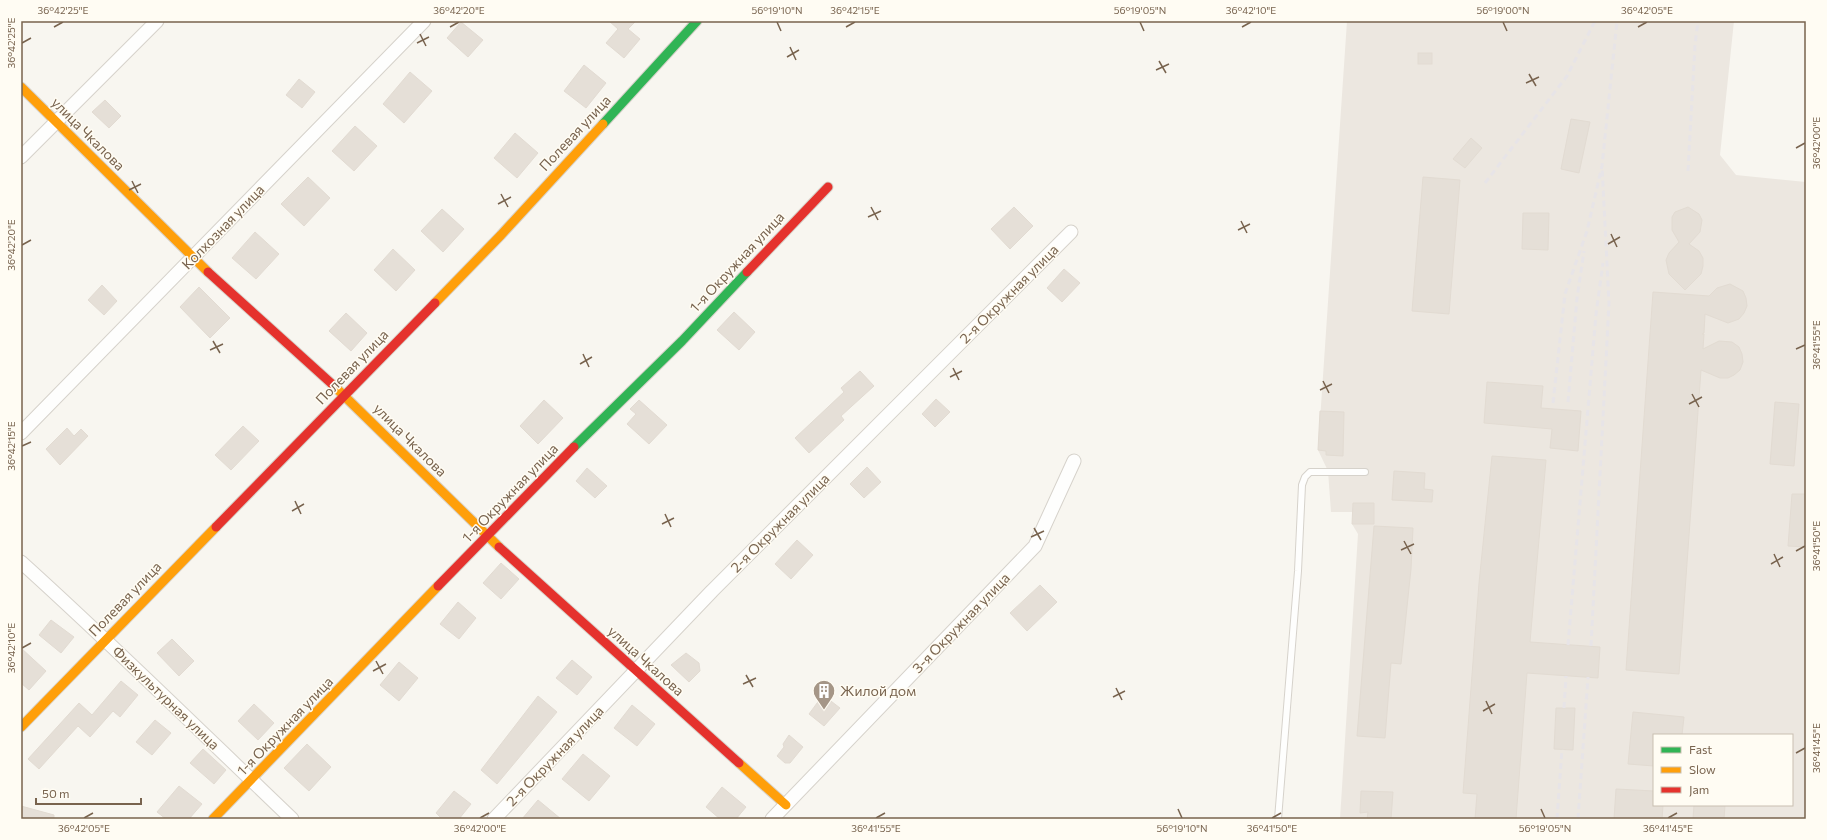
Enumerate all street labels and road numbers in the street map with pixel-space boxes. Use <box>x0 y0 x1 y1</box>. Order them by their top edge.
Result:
street label: Полевая улица <box>535 91 614 174</box>
street label: улица Чкалова <box>48 94 128 174</box>
street label: Колхозная улица <box>178 181 267 273</box>
street label: 1-я Окружная улица <box>686 208 787 315</box>
street label: 2-я Окружная улица <box>956 241 1062 347</box>
street label: Полевая улица <box>312 326 392 408</box>
street label: улица Чкалова <box>370 400 450 480</box>
street label: 1-я Окружная улица <box>458 440 561 546</box>
street label: 2-я Окружная улица <box>727 470 833 576</box>
street label: Полевая улица <box>85 558 165 640</box>
street label: 3-я Окружная улица <box>908 569 1013 676</box>
street label: улица Чкалова <box>605 622 688 699</box>
street label: Физкультурная улица <box>109 642 223 753</box>
street label: 1-я Окружная улица <box>233 673 336 779</box>
street label: 2-я Окружная улица <box>502 702 607 809</box>

